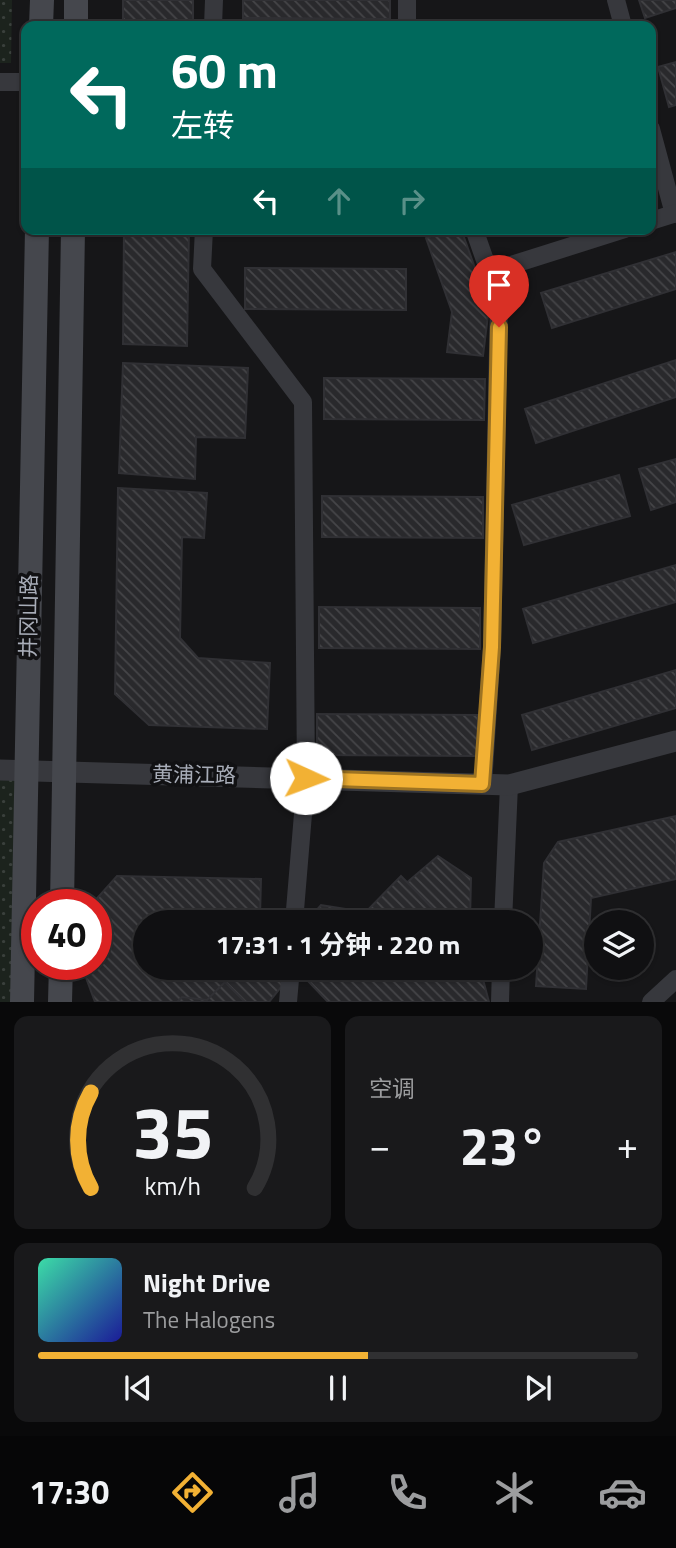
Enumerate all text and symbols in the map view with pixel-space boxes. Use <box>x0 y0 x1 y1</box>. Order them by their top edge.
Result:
text: 60 m <box>171 32 278 107</box>
icon: left <box>56 49 147 140</box>
text: 左转 <box>171 101 235 149</box>
icon: left <box>247 182 285 220</box>
icon: ahead <box>320 182 358 220</box>
icon: right <box>393 182 431 220</box>
pin <box>469 255 529 327</box>
icon: arrive <box>480 266 518 304</box>
street label: 井冈山路 <box>11 574 45 658</box>
position arrow <box>269 741 343 815</box>
street label: 黄浦江路 <box>152 757 236 791</box>
speed limit sign: 40 <box>21 889 112 980</box>
map controls <box>584 910 654 980</box>
button: layers <box>584 910 654 980</box>
text: 17:31 · 1 分钟 · 220 m <box>216 925 460 964</box>
text: 空调 <box>369 1071 415 1106</box>
text: 35 <box>132 1077 213 1187</box>
text: 23° <box>460 1106 547 1185</box>
text: − <box>369 1116 390 1174</box>
text: + <box>617 1116 638 1174</box>
text: km/h <box>144 1167 201 1205</box>
text: Night Drive <box>143 1263 270 1302</box>
text: The Halogens <box>143 1302 275 1337</box>
icon: previous <box>119 1369 157 1407</box>
icon: pause <box>319 1369 357 1407</box>
icon: next <box>519 1369 557 1407</box>
text: 17:30 <box>29 1468 109 1516</box>
icon: directions <box>168 1468 217 1517</box>
icon: music <box>275 1468 324 1517</box>
icon: phone <box>383 1468 432 1517</box>
icon: climate <box>490 1468 539 1517</box>
icon: car <box>598 1468 647 1517</box>

